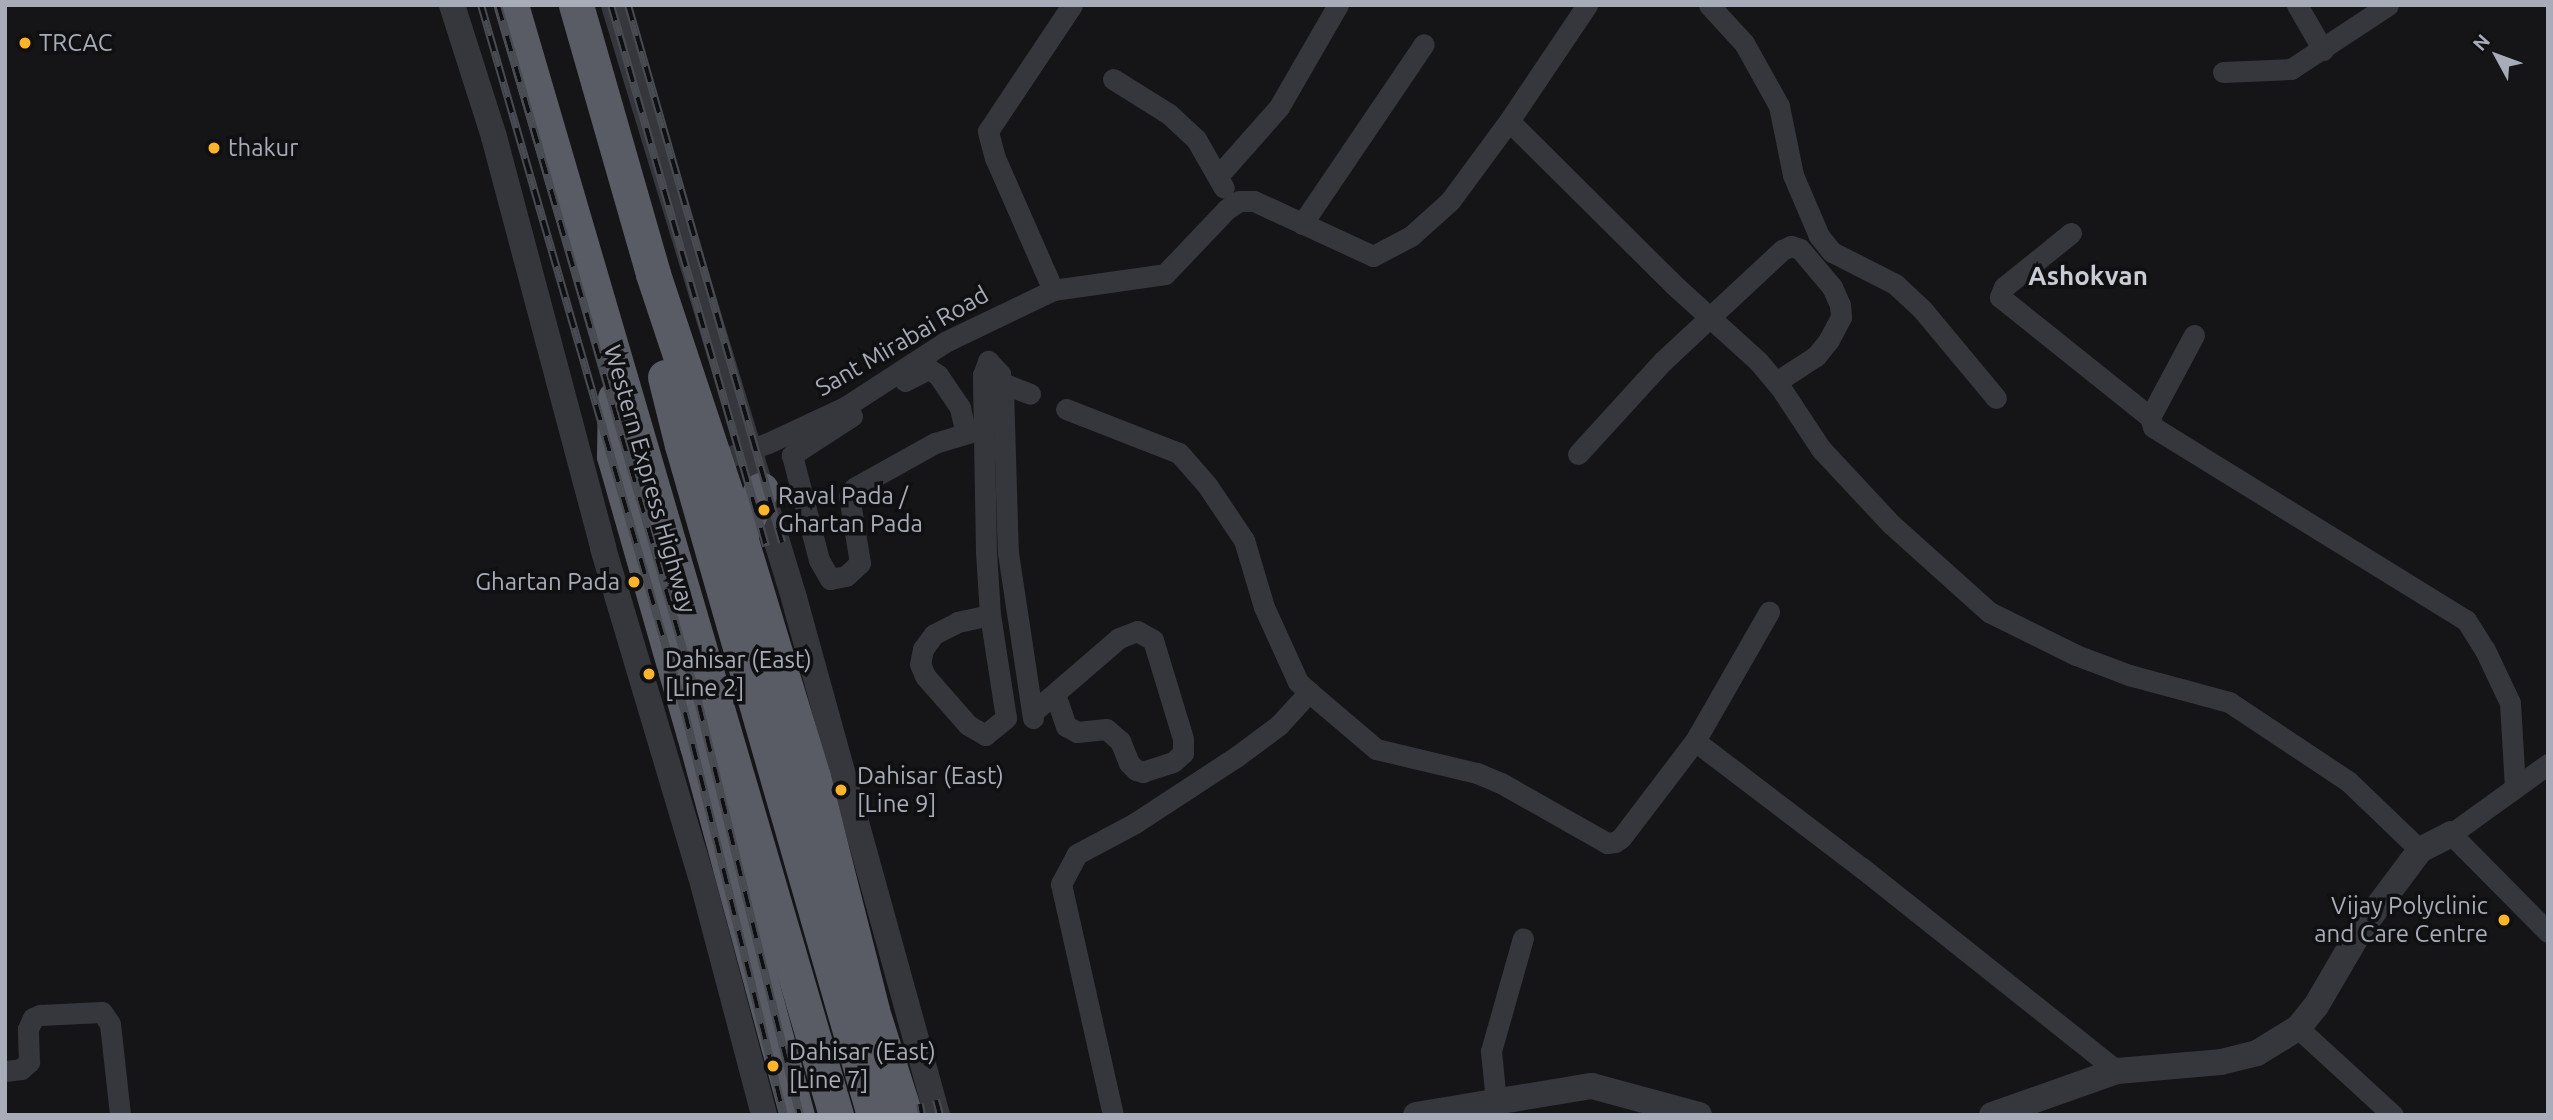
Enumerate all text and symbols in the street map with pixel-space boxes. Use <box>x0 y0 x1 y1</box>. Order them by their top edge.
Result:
north arrow <box>2462 21 2532 91</box>
place label: TRCAC <box>39 29 112 57</box>
text: N <box>2468 30 2494 55</box>
marker: TRCAC <box>17 35 33 51</box>
place label: thakur <box>228 134 298 162</box>
marker: thakur <box>206 140 222 156</box>
district label: Ashokvan <box>2028 260 2148 292</box>
street label: Sant Mirabai Road <box>810 280 994 402</box>
street label: Western Express Highway <box>598 342 702 616</box>
place label: Raval Pada / Ghartan Pada <box>778 482 923 538</box>
marker: Raval Pada / Ghartan Pada <box>756 502 772 518</box>
place label: Ghartan Pada <box>475 568 620 596</box>
marker: Ghartan Pada <box>626 574 642 590</box>
place label: Dahisar (East) [Line 2] <box>665 646 812 702</box>
marker: Dahisar (East) [Line 2] <box>639 664 659 684</box>
place label: Dahisar (East) [Line 9] <box>857 762 1004 818</box>
marker: Dahisar (East) [Line 9] <box>831 780 851 800</box>
place label: Vijay Polyclinic and Care Centre <box>2314 892 2488 948</box>
marker: Vijay Polyclinic and Care Centre <box>2494 910 2514 930</box>
place label: Dahisar (East) [Line 7] <box>789 1038 936 1094</box>
marker: Dahisar (East) [Line 7] <box>763 1056 783 1076</box>

